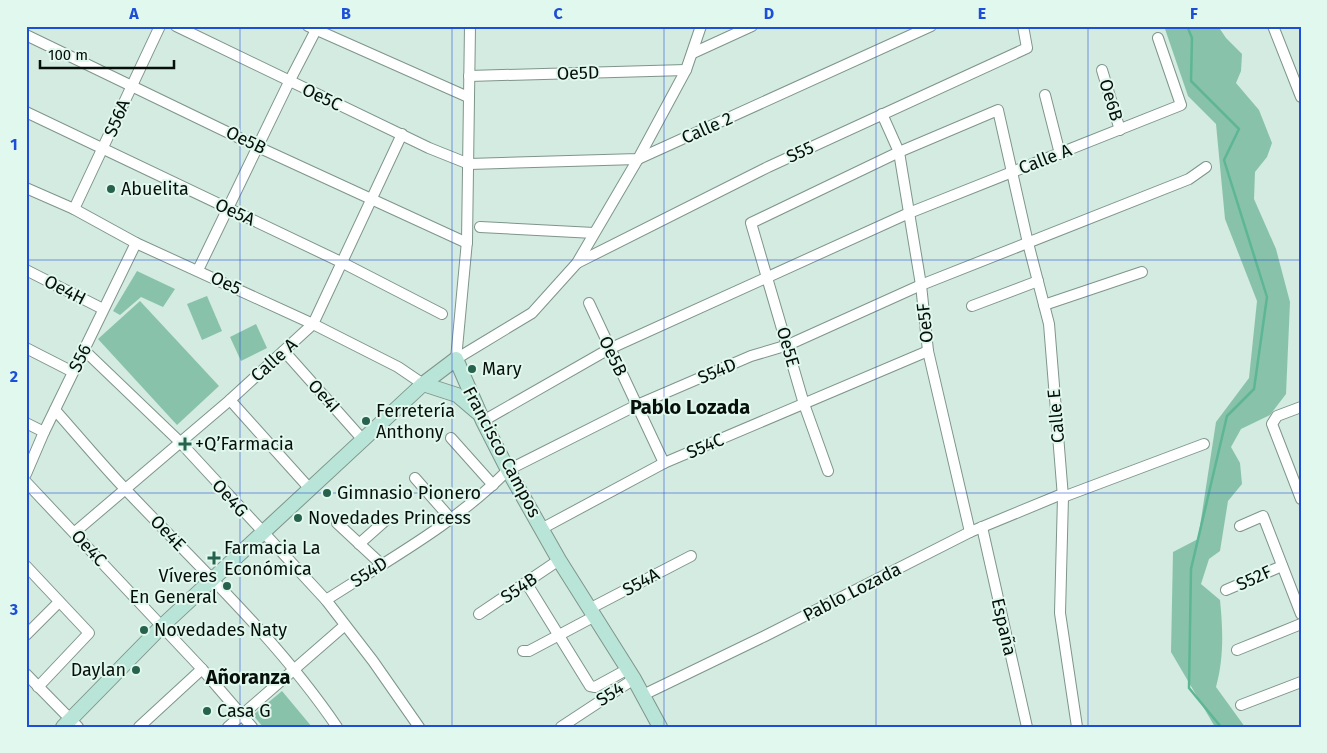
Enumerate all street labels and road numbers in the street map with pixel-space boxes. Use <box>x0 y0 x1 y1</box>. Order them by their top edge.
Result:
street label: Oe5D <box>556 61 600 85</box>
street label: Oe6B <box>1094 76 1128 124</box>
street label: Oe5C <box>299 78 345 116</box>
street label: S56A <box>99 95 135 140</box>
street label: Calle 2 <box>678 107 736 149</box>
street label: Oe5B <box>222 121 270 159</box>
street label: S55 <box>783 136 817 168</box>
street label: Calle A <box>1015 139 1075 179</box>
street label: Oe5A <box>212 193 259 231</box>
street label: Oe5 <box>207 266 245 300</box>
street label: Oe4H <box>40 270 90 310</box>
street label: Oe5F <box>912 302 938 344</box>
street label: Oe5E <box>772 324 804 370</box>
street label: Oe5B <box>594 332 632 380</box>
street label: Calle A <box>246 333 302 387</box>
street label: S56 <box>64 340 96 376</box>
street label: S54D <box>694 353 740 389</box>
street label: Oe4I <box>303 375 345 417</box>
street label: Francisco Campos <box>458 383 546 521</box>
street label: Calle E <box>1043 388 1069 444</box>
street label: S54C <box>683 428 727 464</box>
street label: Oe4G <box>207 475 253 521</box>
street label: Oe4E <box>146 510 190 556</box>
street label: Oe4C <box>67 525 111 571</box>
street label: S54D <box>346 552 392 592</box>
street label: Pablo Lozada <box>799 558 905 626</box>
street label: S52F <box>1233 560 1275 595</box>
street label: S54A <box>619 563 664 601</box>
street label: S54B <box>497 568 542 608</box>
street label: España <box>987 596 1021 658</box>
street label: S54 <box>592 677 628 711</box>

